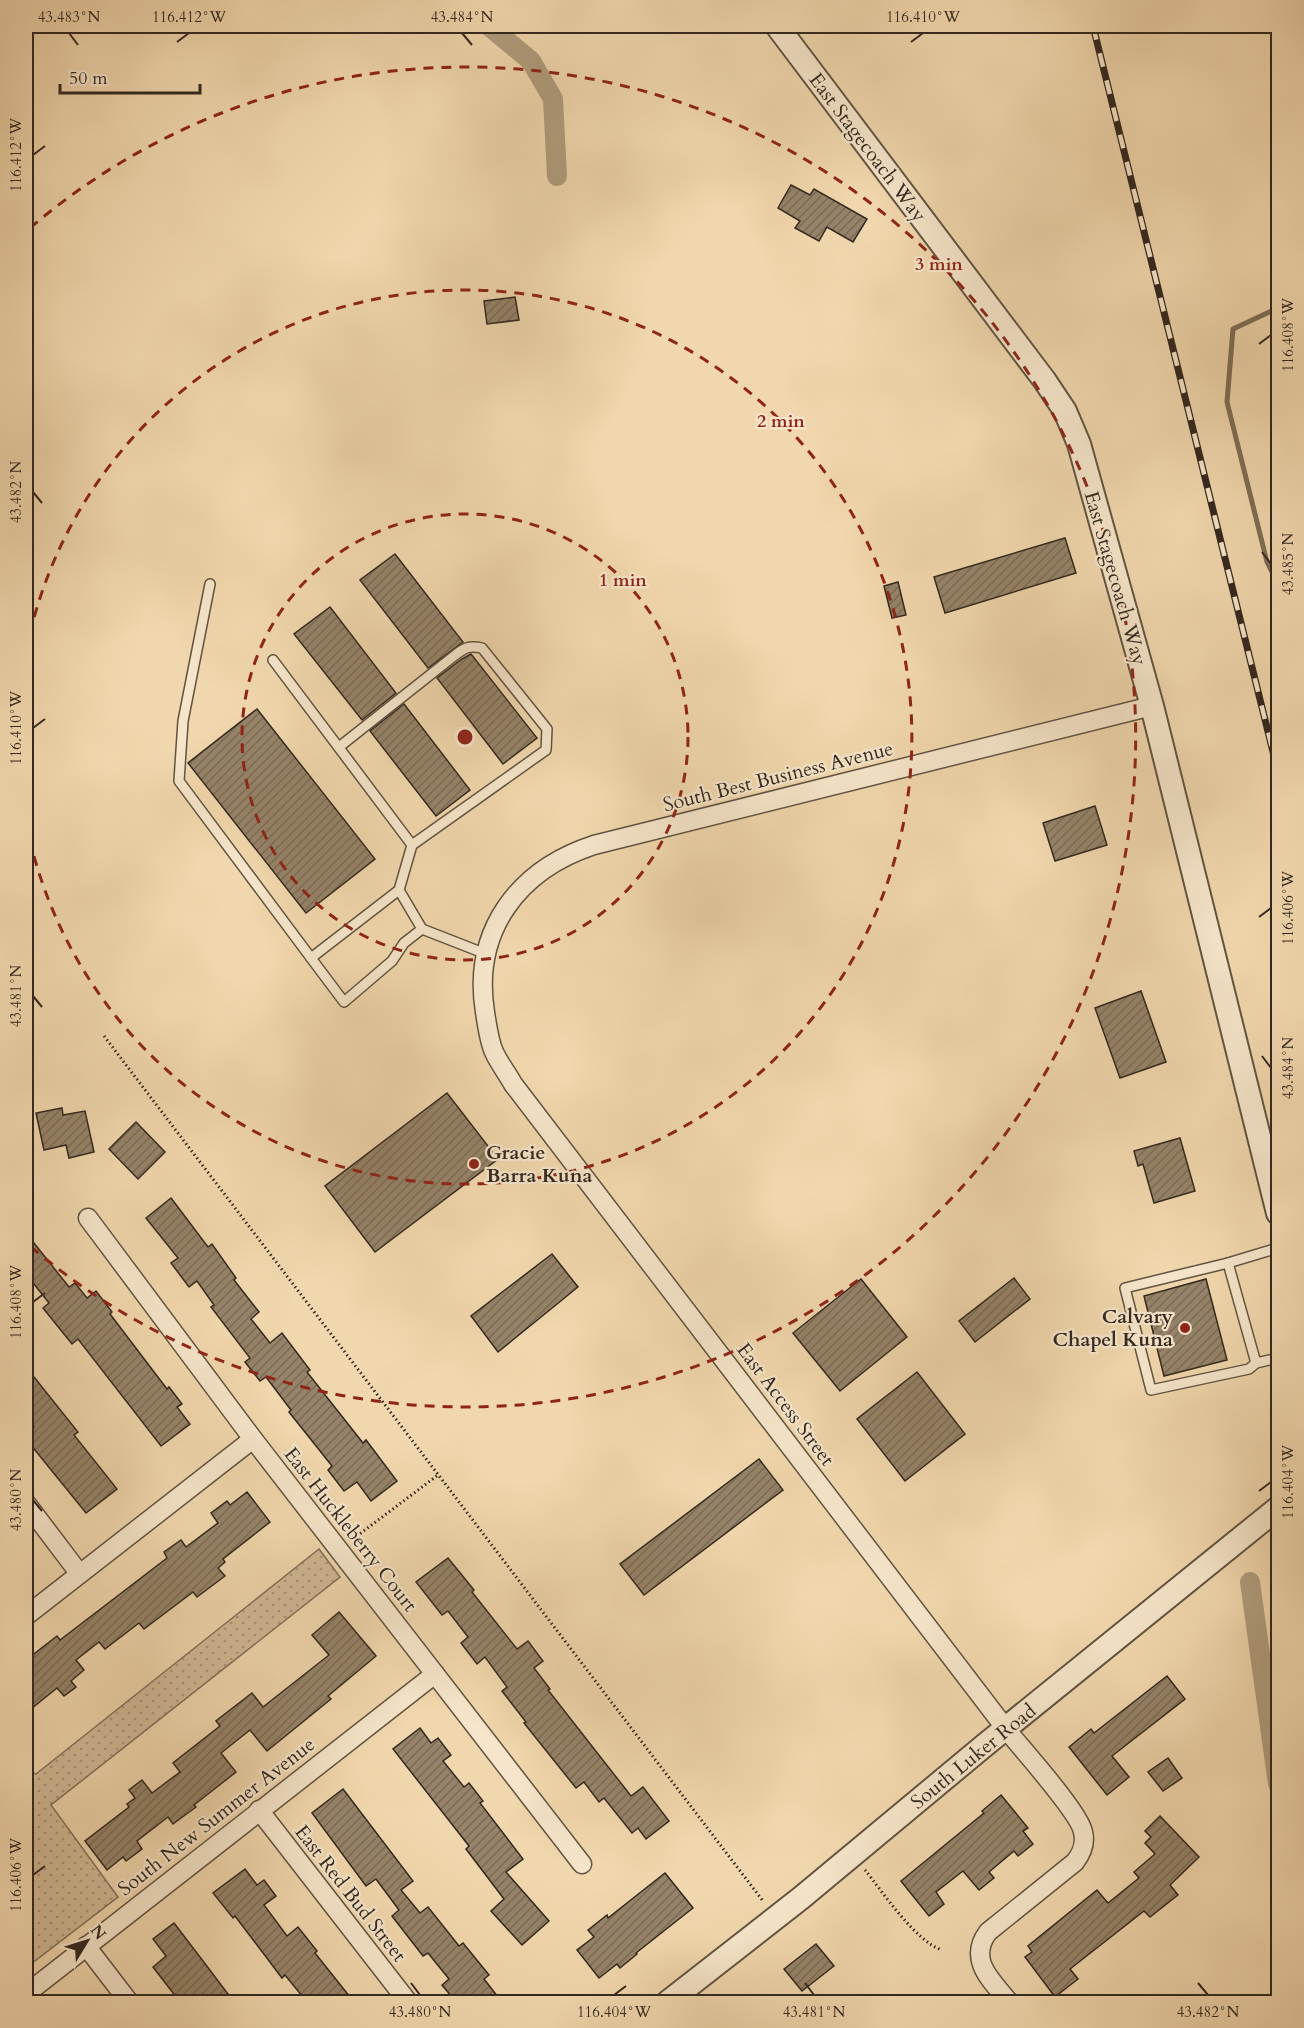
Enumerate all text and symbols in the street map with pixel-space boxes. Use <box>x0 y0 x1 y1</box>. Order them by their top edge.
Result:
text: 43.483°N <box>38 7 101 27</box>
text: 116.412°W <box>152 7 227 27</box>
text: 43.484°N <box>431 7 494 27</box>
text: 116.410°W <box>886 7 961 27</box>
scale bar <box>60 57 200 95</box>
text: 50 m <box>69 66 108 91</box>
street label: East Stagecoach Way <box>803 67 933 228</box>
text: 116.412°W <box>6 117 26 192</box>
text: 3 min <box>915 252 963 277</box>
text: 116.408°W <box>1278 297 1298 372</box>
text: 2 min <box>757 409 805 434</box>
text: 43.482°N <box>6 460 26 523</box>
street label: East Stagecoach Way <box>1078 488 1153 669</box>
text: 43.485°N <box>1278 532 1298 595</box>
text: 1 min <box>599 568 647 593</box>
text: 116.410°W <box>6 690 26 765</box>
centre of rings <box>455 727 475 747</box>
street label: South Best Business Avenue <box>660 735 896 818</box>
text: 116.406°W <box>1278 870 1298 945</box>
text: 43.481°N <box>6 964 26 1027</box>
text: 43.484°N <box>1278 1036 1298 1099</box>
place label: Gracie Barra Kuna <box>486 1139 593 1189</box>
marker: Gracie Barra Kuna <box>467 1157 481 1171</box>
text: 116.408°W <box>6 1264 26 1339</box>
place label: Calvary Chapel Kuna <box>1052 1303 1174 1353</box>
marker: Calvary Chapel Kuna <box>1178 1321 1192 1335</box>
street label: East Access Street <box>730 1337 841 1472</box>
street label: East Huckleberry Court <box>278 1441 424 1618</box>
text: 116.404°W <box>1278 1444 1298 1519</box>
text: 43.480°N <box>6 1468 26 1531</box>
street label: South Luker Road <box>905 1697 1042 1815</box>
street label: South New Summer Avenue <box>112 1731 321 1902</box>
street label: East Red Bud Street <box>289 1819 413 1968</box>
text: 116.406°W <box>6 1837 26 1912</box>
north arrow <box>57 1911 117 1971</box>
text: N <box>85 1920 111 1945</box>
text: 43.480°N <box>389 2002 452 2022</box>
text: 116.404°W <box>577 2002 652 2022</box>
text: 43.481°N <box>783 2002 846 2022</box>
text: 43.482°N <box>1177 2002 1240 2022</box>

